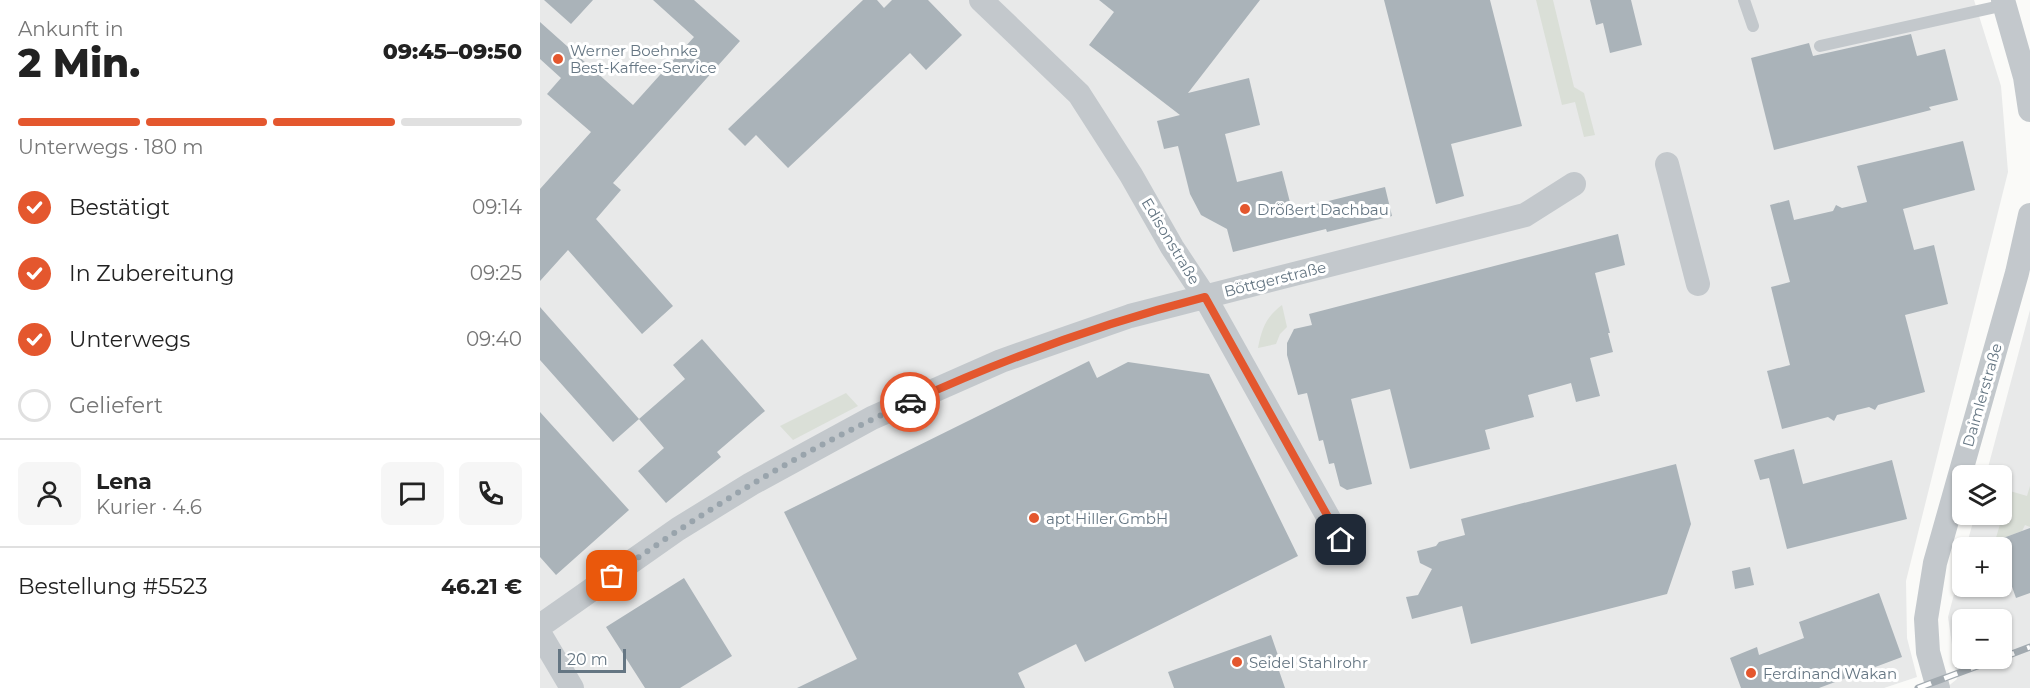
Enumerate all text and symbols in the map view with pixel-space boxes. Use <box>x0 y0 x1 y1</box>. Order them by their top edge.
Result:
text: Ankunft in <box>18 17 124 41</box>
text: 09:45–09:50 <box>383 38 522 65</box>
text: 2 Min. <box>18 39 140 87</box>
place label: Werner Boehnke Best-Kaffee-Service <box>570 41 717 77</box>
marker: Werner Boehnke Best-Kaffee-Service <box>551 52 565 66</box>
text: Unterwegs · 180 m <box>18 135 204 159</box>
icon: check <box>18 191 51 224</box>
text: Bestätigt <box>69 194 170 221</box>
street label: Edisonstraße <box>1138 194 1204 288</box>
text: 09:14 <box>472 195 522 219</box>
place label: Drößert Dachbau <box>1257 200 1389 219</box>
marker: Drößert Dachbau <box>1238 202 1252 216</box>
icon: check <box>18 257 51 290</box>
street label: Böttgerstraße <box>1222 257 1328 301</box>
text: In Zubereitung <box>69 260 235 287</box>
text: 09:25 <box>470 261 522 285</box>
icon: check <box>18 323 51 356</box>
text: Unterwegs <box>69 326 190 353</box>
text: 09:40 <box>466 327 522 351</box>
street label: Daimlerstraße <box>1958 341 2006 449</box>
courier <box>880 372 940 432</box>
icon: car <box>894 386 927 419</box>
text: Geliefert <box>69 392 163 419</box>
button: person <box>18 462 81 525</box>
button: chat <box>381 462 444 525</box>
button: phone <box>459 462 522 525</box>
map controls <box>1952 465 2012 669</box>
button: layers <box>1952 465 2012 525</box>
text: Lena <box>96 468 152 495</box>
text: Kurier · 4.6 <box>96 495 202 519</box>
place label: apt Hiller GmbH <box>1046 509 1168 528</box>
marker: apt Hiller GmbH <box>1027 511 1041 525</box>
pin <box>1315 514 1366 565</box>
icon: home <box>1324 523 1357 556</box>
button: + <box>1952 537 2012 597</box>
pin <box>586 550 637 601</box>
icon: bag <box>595 559 628 592</box>
text: Bestellung #5523 <box>18 573 208 600</box>
text: 46.21 € <box>441 573 522 600</box>
button: − <box>1952 609 2012 669</box>
scale bar <box>558 646 626 674</box>
text: 20 m <box>567 650 608 669</box>
place label: Seidel Stahlrohr <box>1249 653 1368 672</box>
marker: Seidel Stahlrohr <box>1230 655 1244 669</box>
place label: Ferdinand Wakan <box>1763 664 1897 683</box>
marker: Ferdinand Wakan <box>1744 666 1758 680</box>

